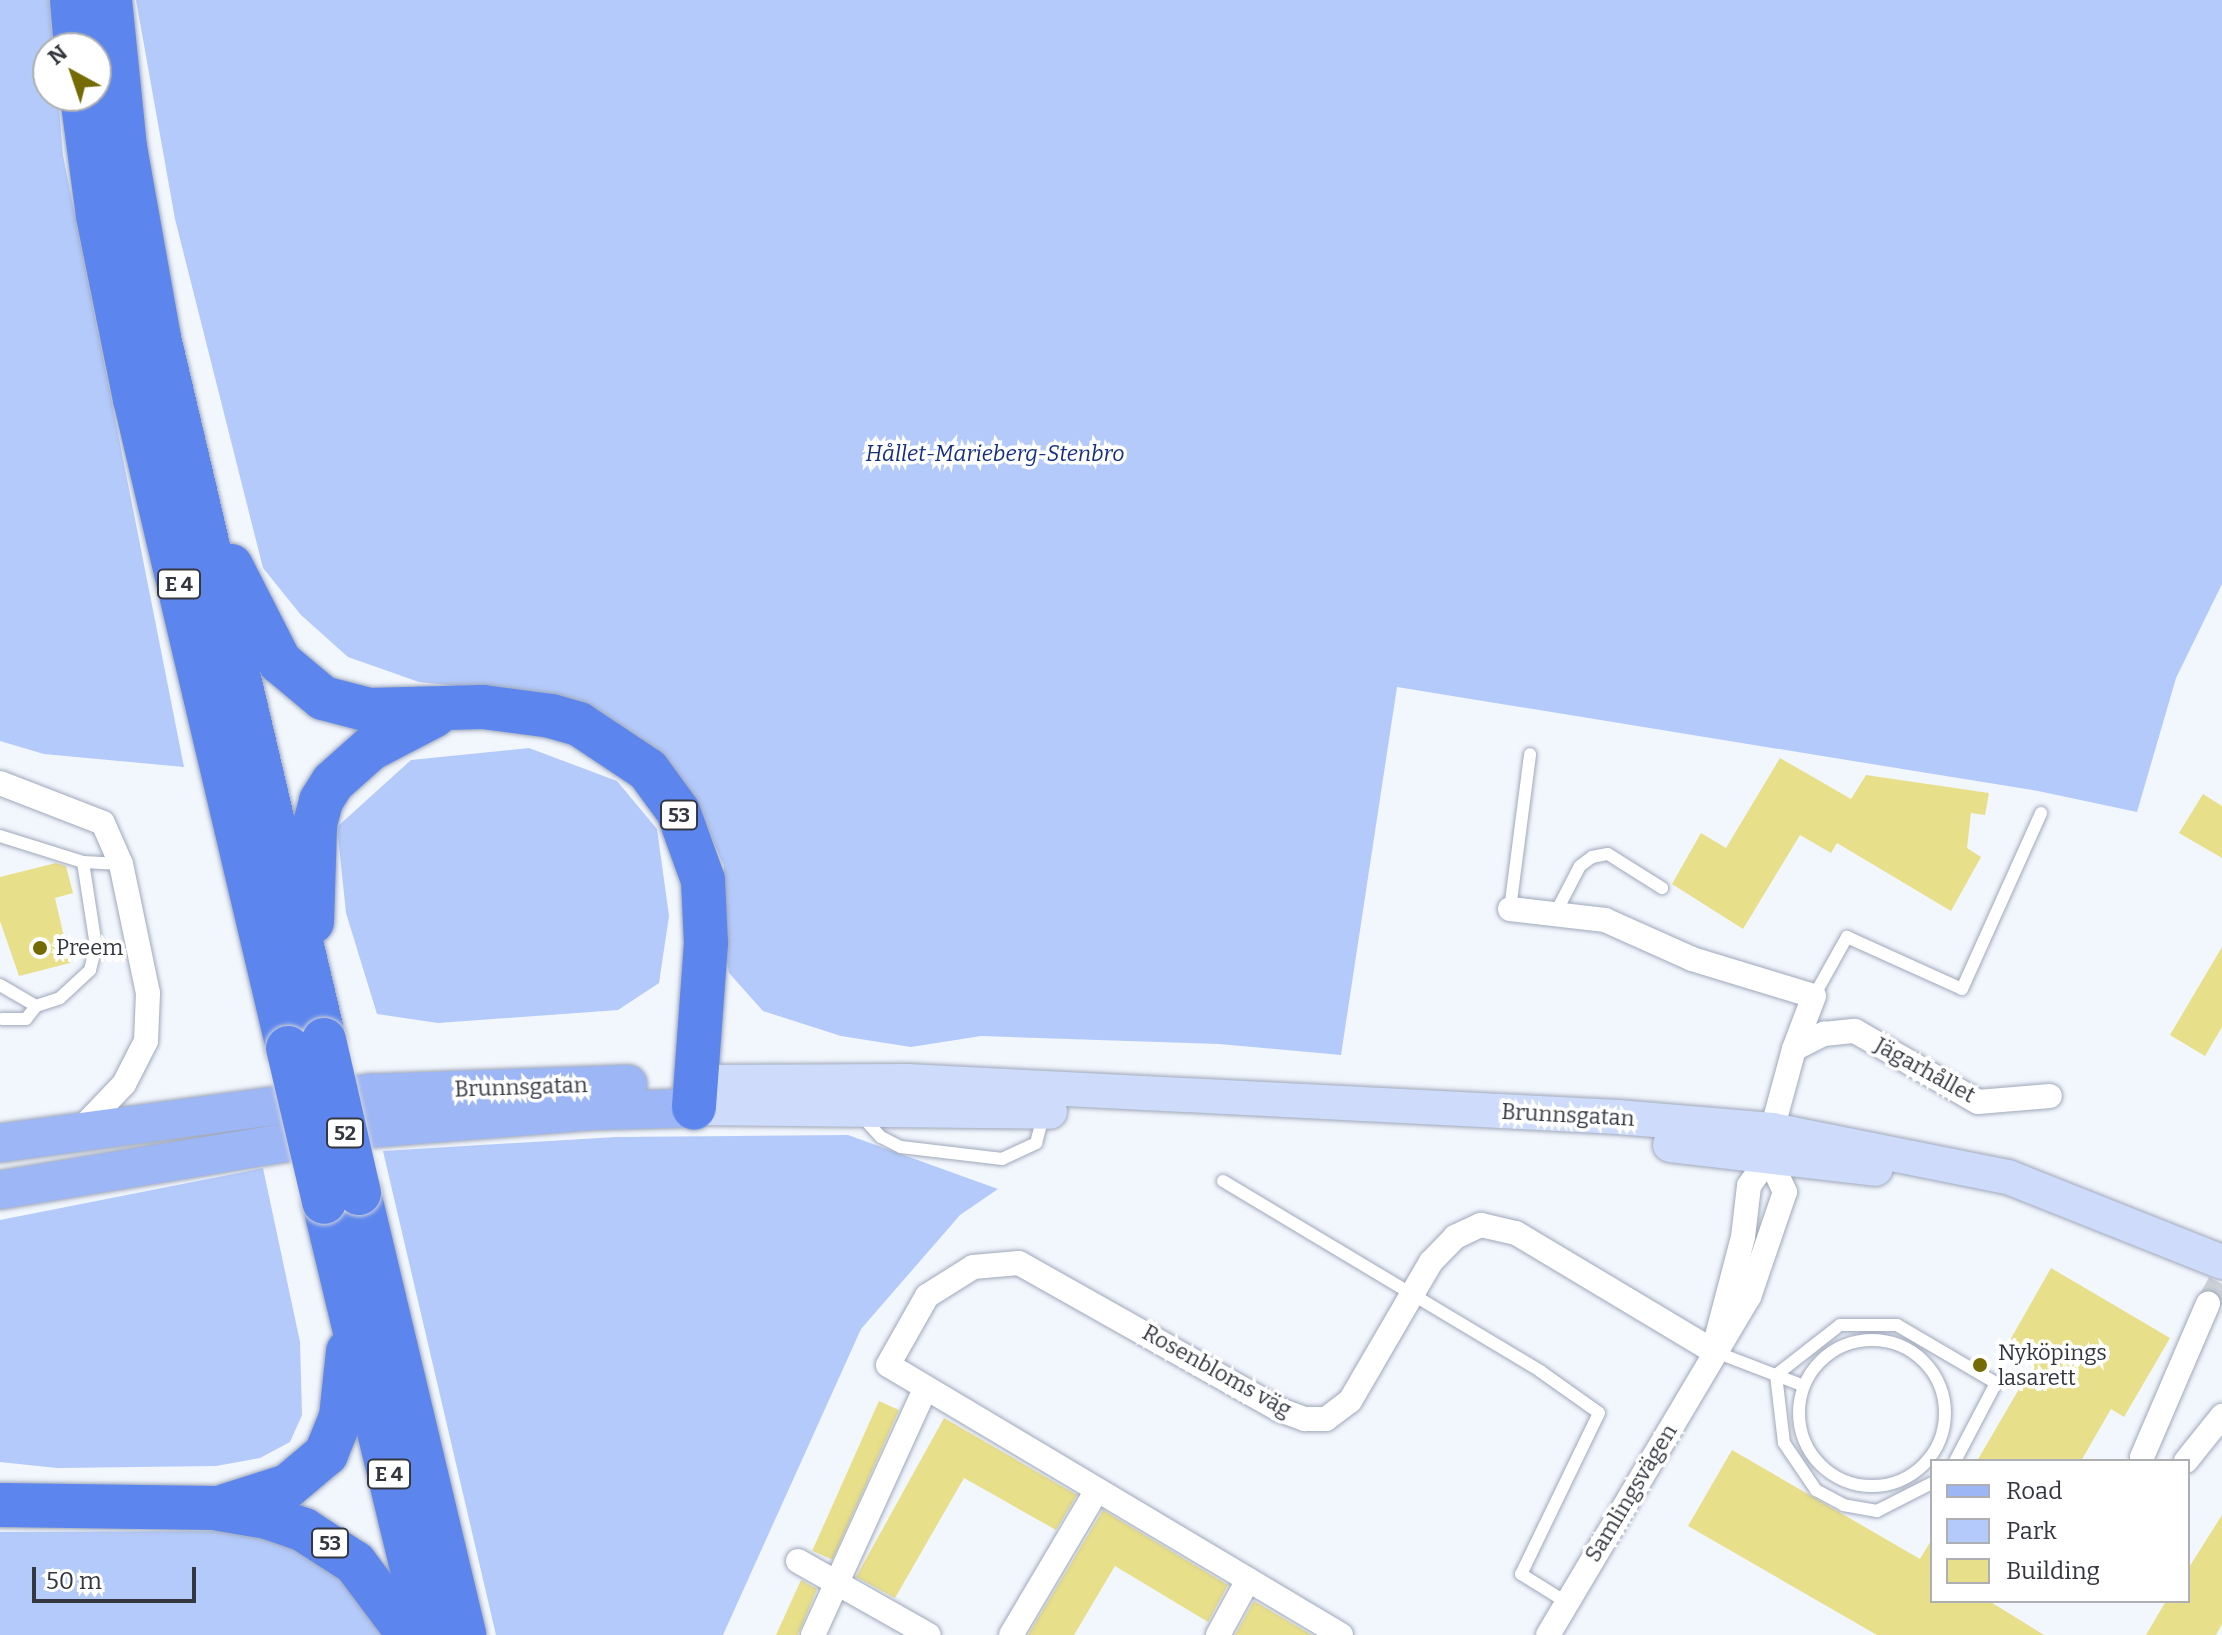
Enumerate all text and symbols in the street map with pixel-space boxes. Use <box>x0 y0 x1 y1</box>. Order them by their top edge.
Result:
north arrow <box>32 32 112 112</box>
text: N <box>42 39 73 71</box>
park label: Hållet-Marieberg-Stenbro <box>866 441 1124 467</box>
road number: E 4 <box>157 568 201 600</box>
road number: 53 <box>659 799 699 831</box>
place label: Preem <box>56 935 123 961</box>
marker: Preem <box>31 939 49 957</box>
street label: Jägarhållet <box>1870 1032 1980 1108</box>
street label: Brunnsgatan <box>454 1071 588 1103</box>
street label: Brunnsgatan <box>1501 1098 1635 1132</box>
road number: 52 <box>325 1117 365 1149</box>
street label: Rosenbloms väg <box>1138 1319 1296 1423</box>
place label: Nyköpings lasarett <box>1998 1339 2107 1390</box>
marker: Nyköpings lasarett <box>1969 1354 1991 1376</box>
street label: Samlingsvägen <box>1580 1419 1682 1567</box>
road number: E 4 <box>367 1458 411 1490</box>
legend <box>1930 1459 2190 1603</box>
text: Road <box>2006 1477 2062 1505</box>
text: Park <box>2006 1517 2057 1545</box>
road number: 53 <box>310 1527 350 1559</box>
scale bar <box>36 1551 200 1601</box>
text: Building <box>2006 1557 2100 1585</box>
text: 50 m <box>46 1567 102 1595</box>

